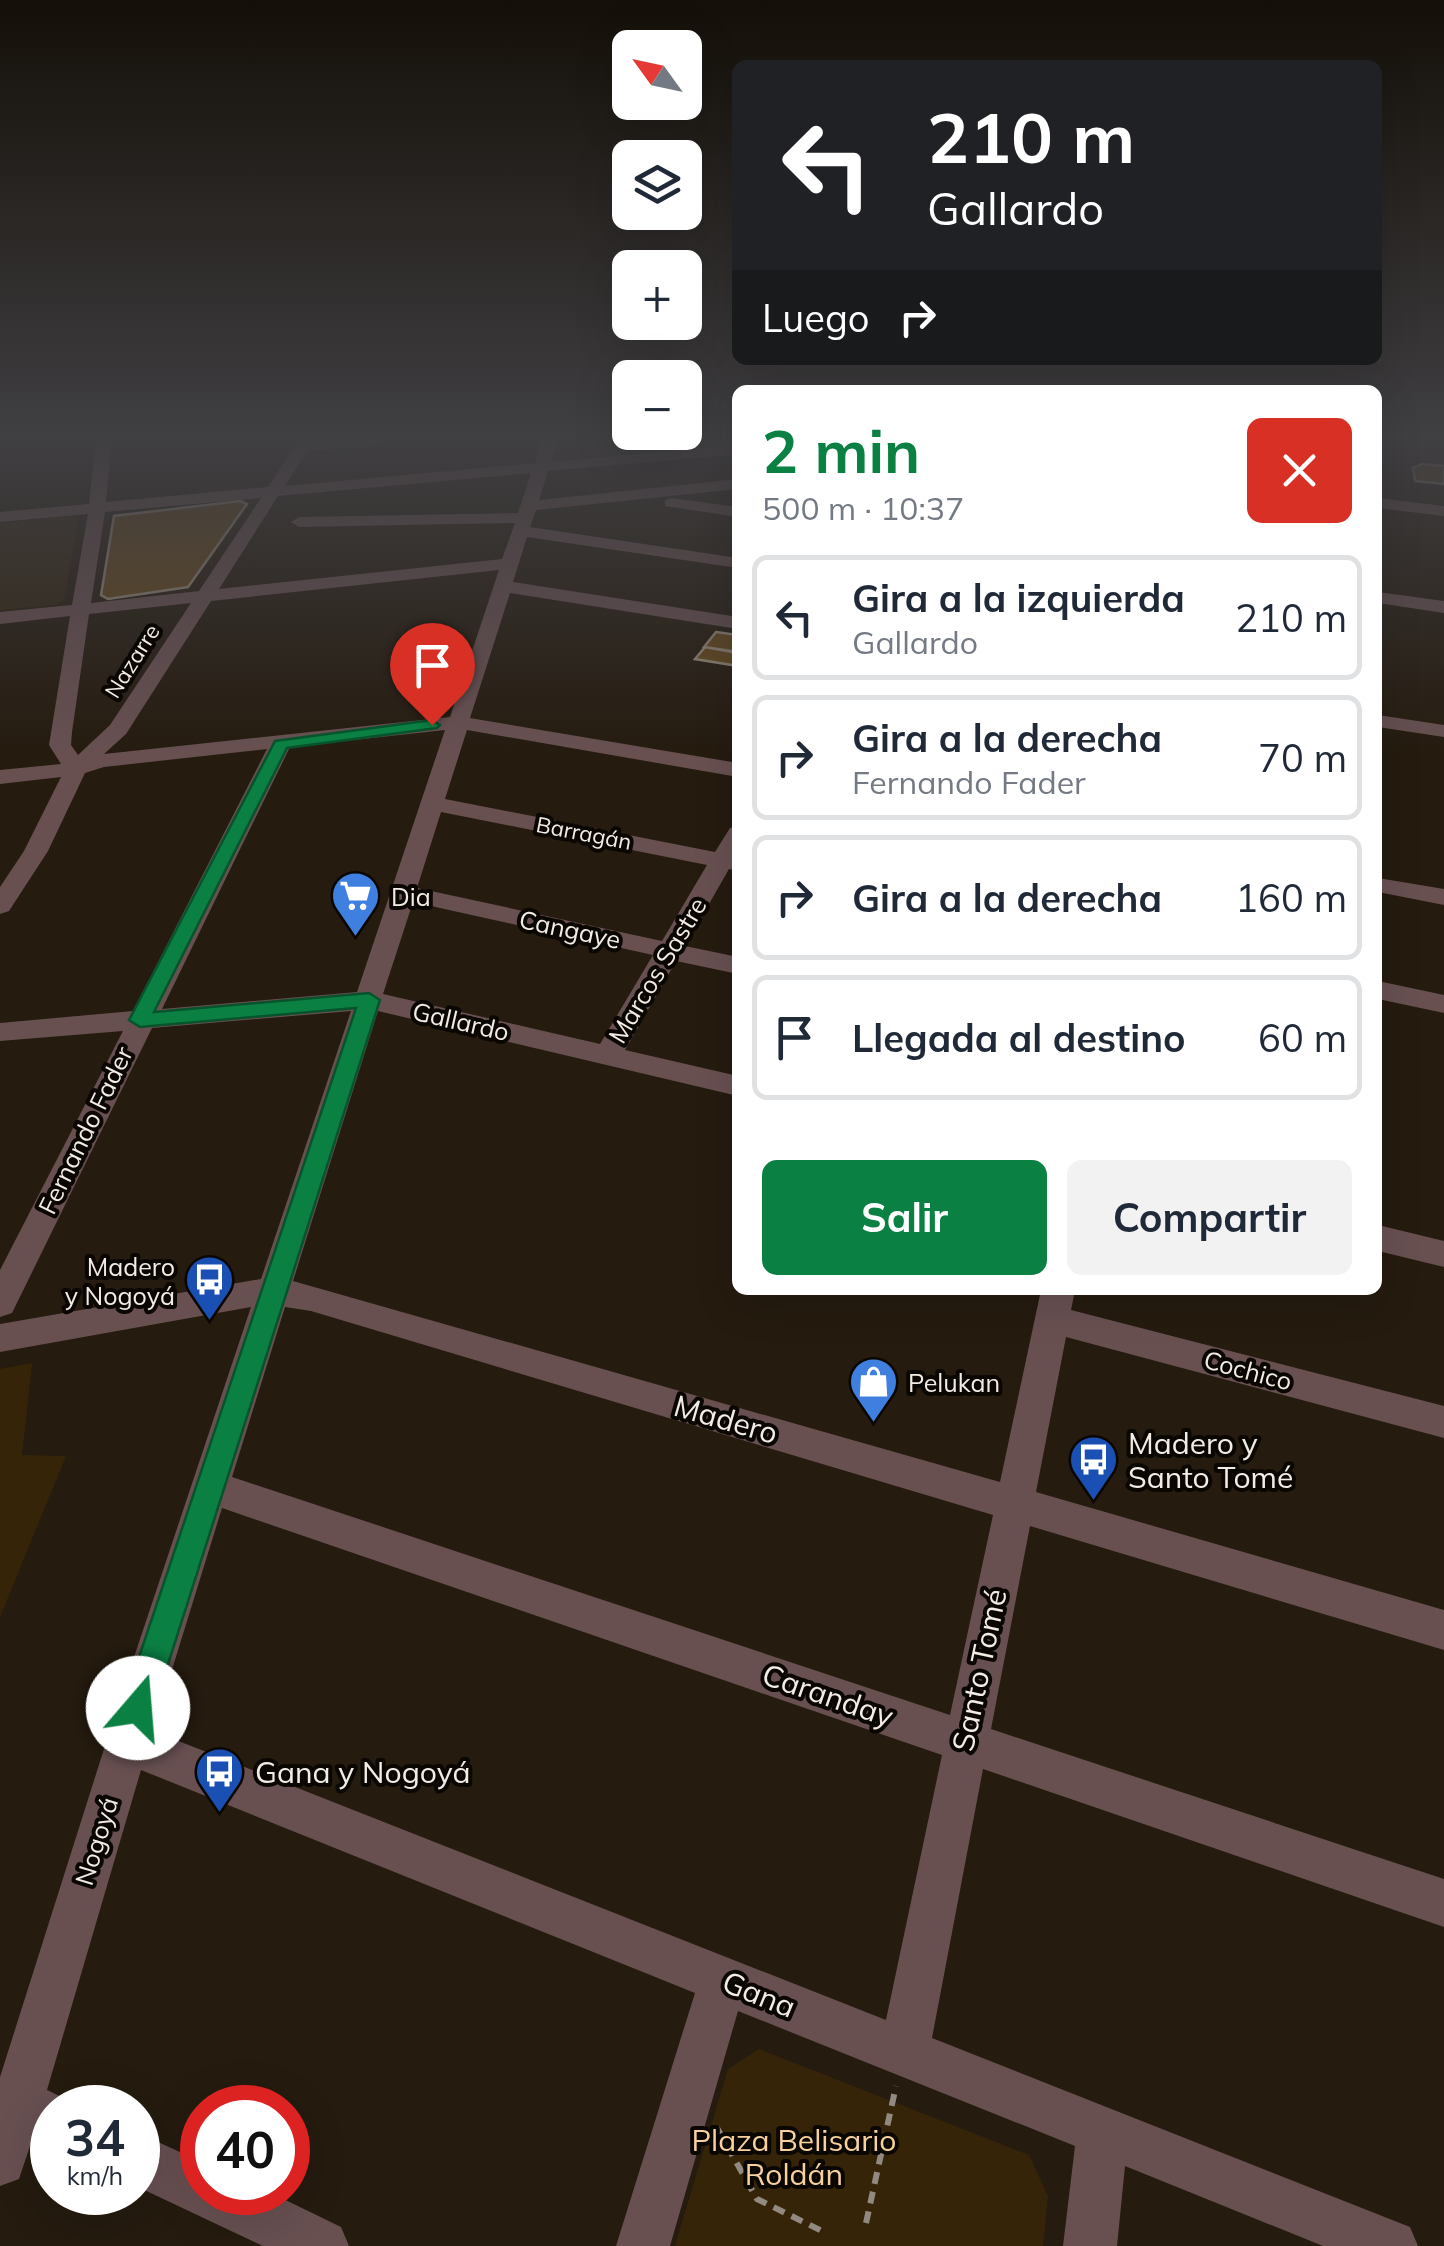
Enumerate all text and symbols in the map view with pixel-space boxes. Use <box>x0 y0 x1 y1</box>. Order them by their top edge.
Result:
north arrow <box>612 30 702 120</box>
map controls <box>612 30 702 450</box>
text: 210 m <box>927 93 1135 181</box>
icon: left <box>762 100 892 230</box>
button: layers <box>612 140 702 230</box>
text: Gallardo <box>927 180 1104 236</box>
button: + <box>612 250 702 340</box>
icon: right <box>890 290 945 345</box>
text: Luego <box>762 294 870 342</box>
button: − <box>612 360 702 450</box>
text: 2 min <box>762 413 920 488</box>
button: close <box>1247 418 1352 523</box>
text: 500 m · 10:37 <box>762 488 964 528</box>
text: Gira a la izquierda <box>852 574 1185 622</box>
icon: left <box>767 590 822 645</box>
text: 210 m <box>1235 594 1347 642</box>
street label: Nazarre <box>98 619 166 703</box>
text: Gallardo <box>852 622 978 662</box>
pin <box>390 623 475 726</box>
icon: arrive <box>405 638 460 693</box>
text: Gira a la derecha <box>852 714 1162 762</box>
icon: right <box>767 730 822 785</box>
text: 70 m <box>1258 734 1347 782</box>
text: Fernando Fader <box>852 762 1086 802</box>
street label: Barragán <box>534 810 634 856</box>
supermarket icon: Dia <box>330 870 382 938</box>
icon: right <box>767 870 822 925</box>
text: Gira a la derecha <box>852 874 1162 922</box>
text: 160 m <box>1235 874 1347 922</box>
place label: Dia <box>391 881 431 912</box>
street label: Marcos Sastre <box>601 891 713 1049</box>
street label: Cangaye <box>516 903 624 955</box>
street label: Gallardo <box>410 995 512 1047</box>
icon: arrive <box>767 1010 822 1065</box>
text: Llegada al destino <box>852 1014 1186 1062</box>
text: 60 m <box>1258 1014 1347 1062</box>
street label: Fernando Fader <box>31 1041 139 1219</box>
button: Salir <box>762 1160 1047 1275</box>
button: Compartir <box>1067 1160 1352 1275</box>
place label: Madero y Nogoyá <box>65 1251 175 1311</box>
bus stop icon: Madero y Nogoyá <box>184 1254 236 1322</box>
street label: Cochico <box>1201 1343 1295 1397</box>
shop icon: Pelukan <box>847 1356 899 1424</box>
place label: Pelukan <box>908 1367 1000 1398</box>
street label: Madero <box>670 1386 782 1452</box>
place label: Madero y Santo Tomé <box>1128 1424 1293 1496</box>
bus stop icon: Madero y Santo Tomé <box>1067 1434 1119 1502</box>
street label: Santo Tomé <box>943 1585 1015 1755</box>
street label: Caranday <box>757 1655 899 1735</box>
position arrow <box>86 1656 190 1760</box>
bus stop icon: Gana y Nogoyá <box>194 1746 246 1814</box>
place label: Gana y Nogoyá <box>255 1753 471 1791</box>
street label: Nogoyá <box>68 1793 124 1889</box>
street label: Gana <box>717 1962 801 2026</box>
speed limit sign: 40 <box>180 2085 310 2215</box>
text: 34 <box>65 2106 125 2169</box>
park label: Plaza Belisario Roldán <box>692 2121 896 2193</box>
text: km/h <box>67 2160 123 2191</box>

